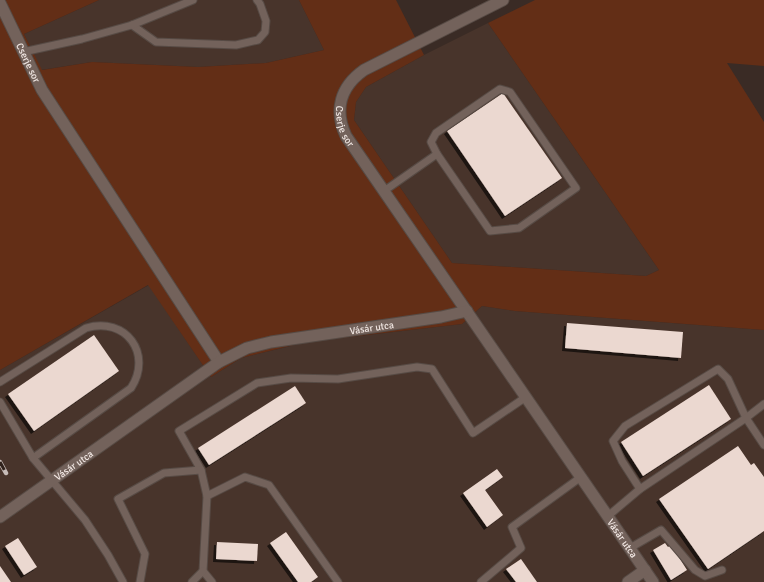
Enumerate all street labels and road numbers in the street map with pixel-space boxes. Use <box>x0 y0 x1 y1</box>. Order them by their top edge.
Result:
street label: Cserje sor <box>13 41 43 85</box>
street label: Cserje sor <box>333 105 357 150</box>
street label: Vásár utca <box>349 319 395 337</box>
street label: Vásár utca <box>52 448 96 484</box>
street label: Vásár utca <box>604 517 639 560</box>

